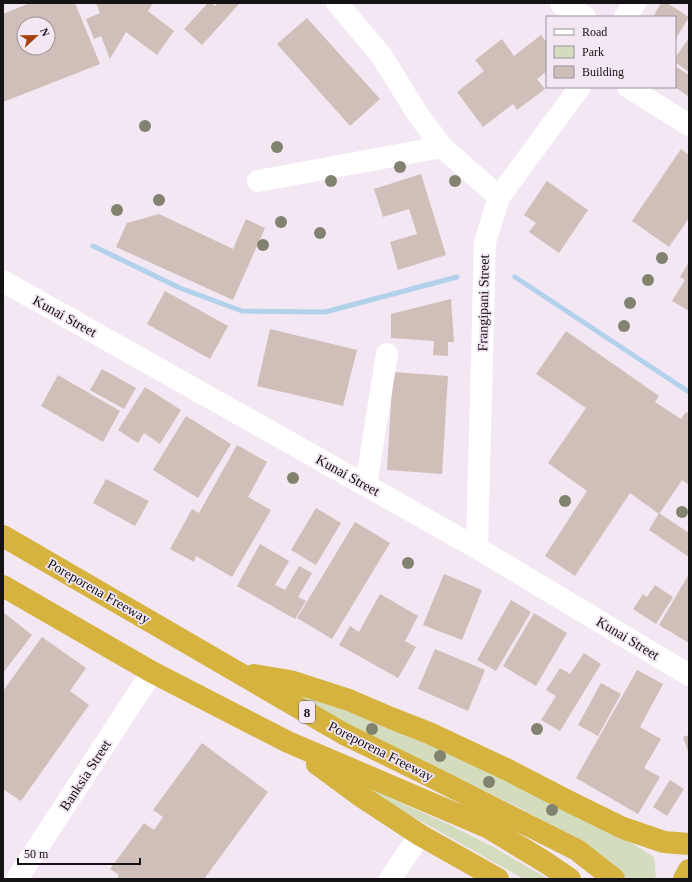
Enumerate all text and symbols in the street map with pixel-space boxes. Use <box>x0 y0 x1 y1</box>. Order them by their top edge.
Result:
north arrow <box>16 16 56 56</box>
legend <box>546 16 676 88</box>
text: Road <box>582 25 607 39</box>
text: N <box>38 26 52 38</box>
text: Park <box>582 45 604 59</box>
text: Building <box>582 65 624 79</box>
street label: Frangipani Street <box>475 254 492 352</box>
street label: Kunai Street <box>30 293 99 340</box>
street label: Kunai Street <box>313 452 382 499</box>
street label: Poreporena Freeway <box>45 556 152 627</box>
street label: Kunai Street <box>594 614 662 663</box>
road number: 8 <box>299 701 315 723</box>
street label: Poreporena Freeway <box>326 719 436 784</box>
street label: Banksia Street <box>57 737 114 813</box>
scale bar <box>18 840 140 866</box>
text: 50 m <box>24 847 49 861</box>

